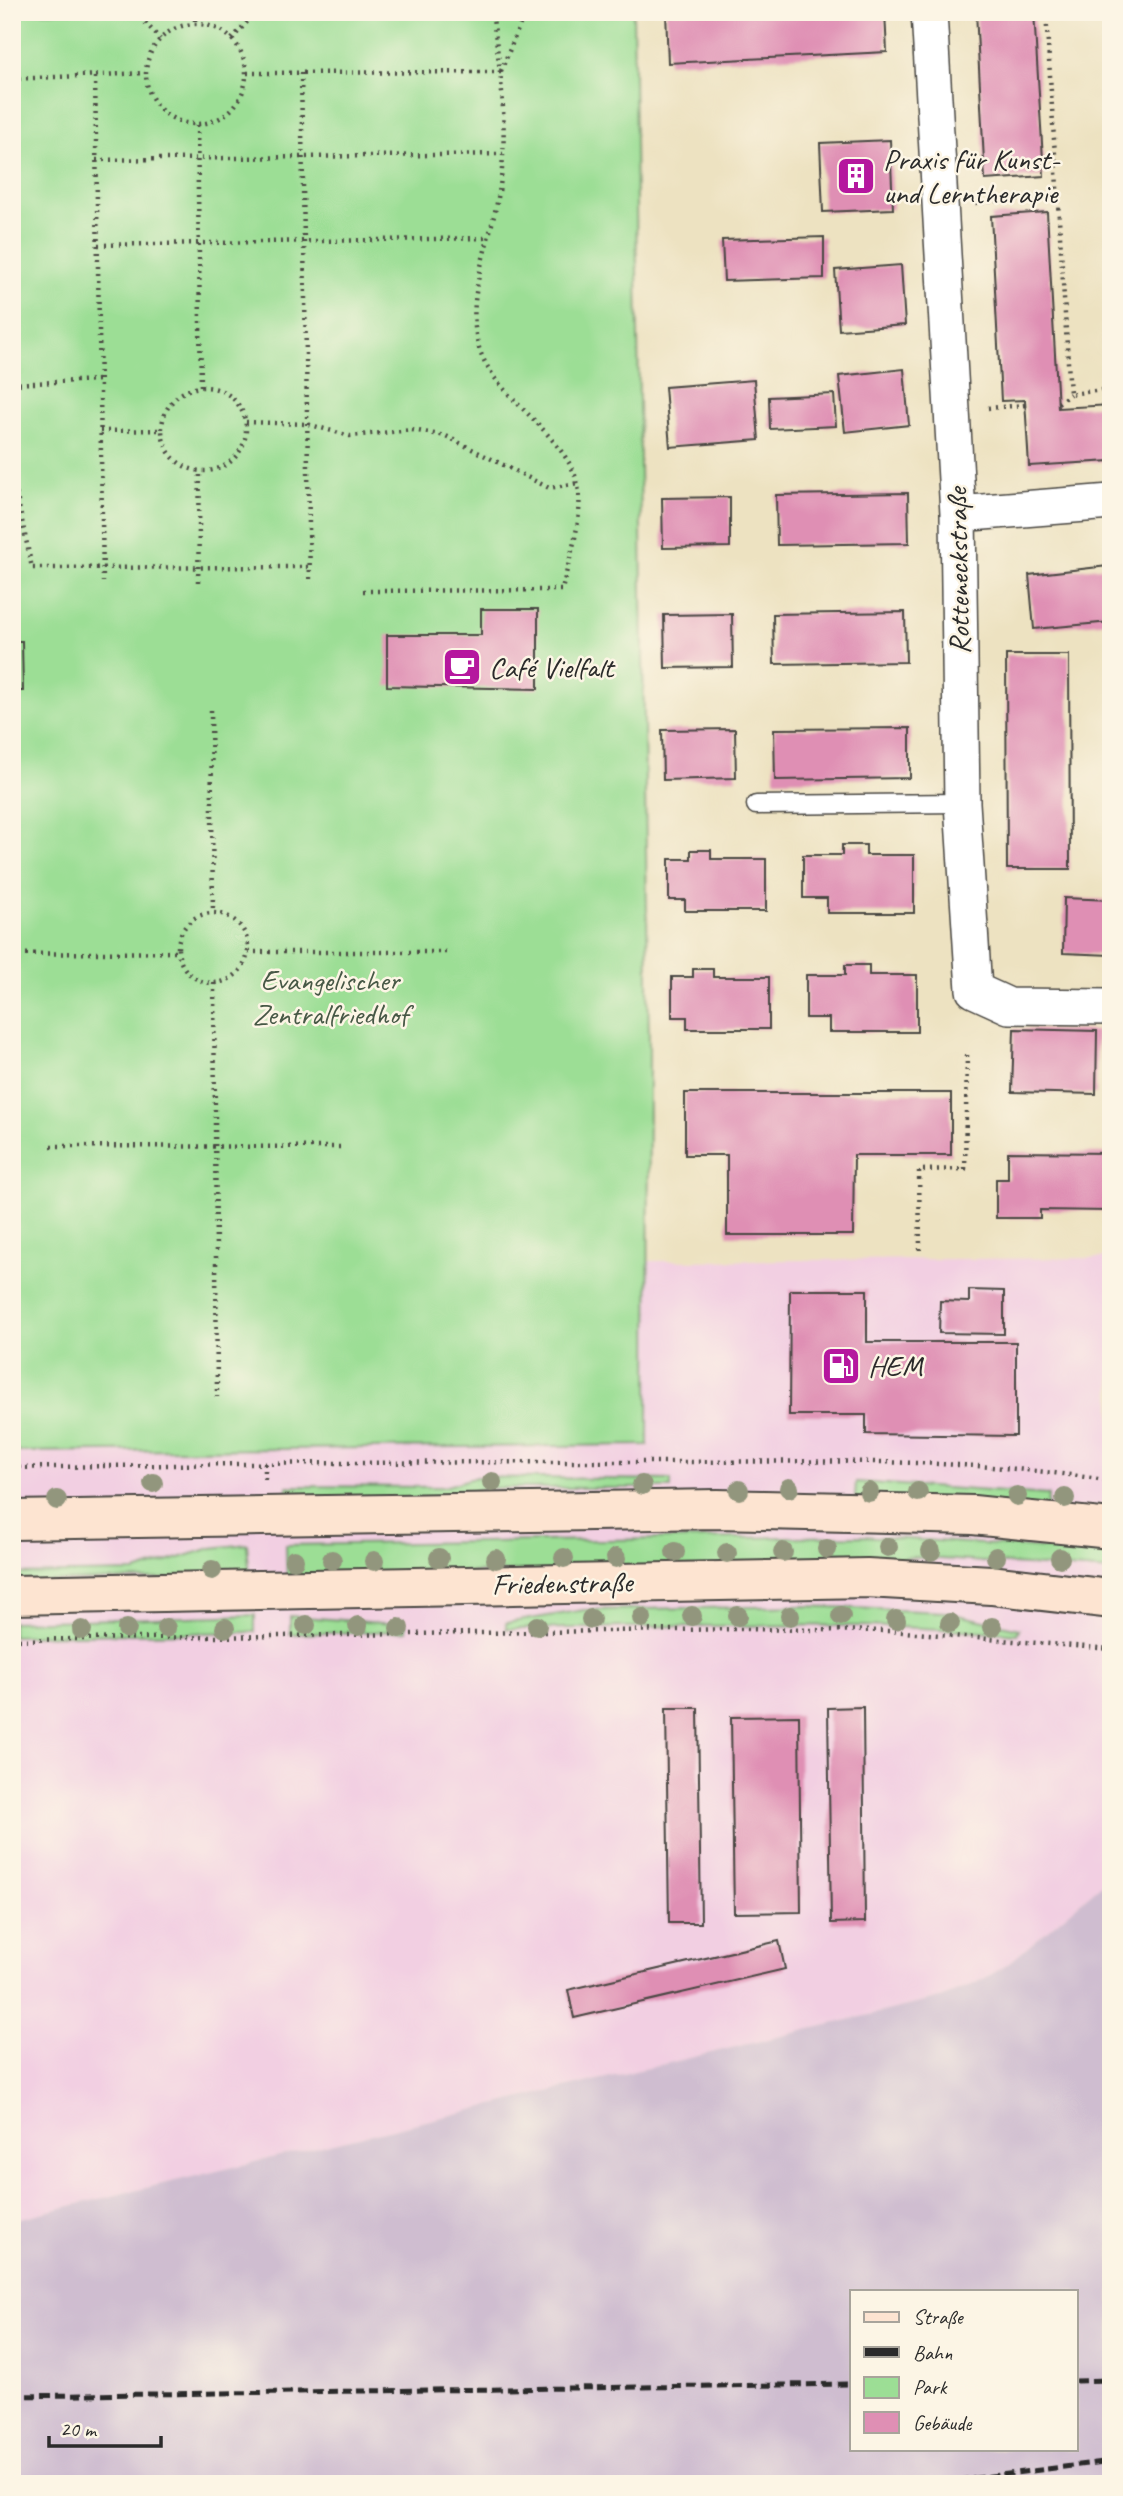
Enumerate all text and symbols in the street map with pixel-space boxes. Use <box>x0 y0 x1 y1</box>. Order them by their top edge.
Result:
place label: Praxis für Kunst- und Lerntherapie <box>883 140 1061 212</box>
building icon: Praxis für Kunst- und Lerntherapie <box>835 155 877 197</box>
street label: Rotteneckstraße <box>938 485 978 655</box>
cafe icon: Café Vielfalt <box>441 646 483 688</box>
place label: Café Vielfalt <box>489 648 616 686</box>
park label: Evangelischer Zentralfriedhof <box>252 961 415 1033</box>
fuel station icon: HEM <box>820 1345 862 1387</box>
place label: HEM <box>868 1347 925 1385</box>
street label: Friedenstraße <box>491 1563 635 1603</box>
legend <box>850 2290 1078 2450</box>
text: Straße <box>913 2304 965 2330</box>
text: Bahn <box>913 2340 953 2366</box>
text: Park <box>913 2374 948 2400</box>
scale bar <box>49 2405 161 2449</box>
text: Gebäude <box>913 2410 972 2436</box>
text: 20 m <box>60 2416 98 2442</box>

